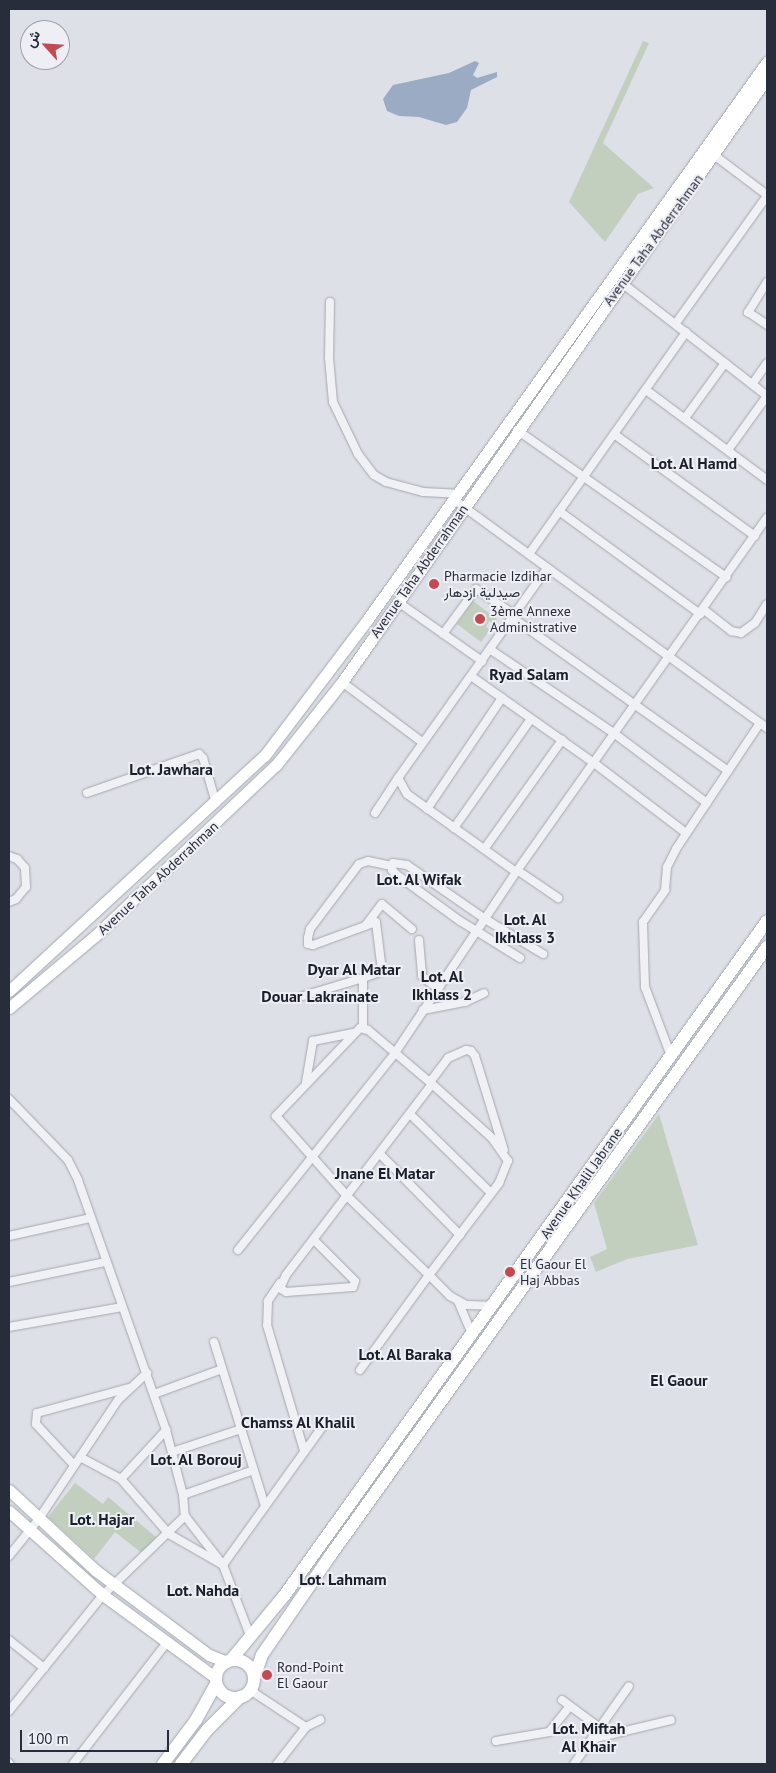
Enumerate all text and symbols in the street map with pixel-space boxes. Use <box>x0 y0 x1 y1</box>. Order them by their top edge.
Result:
north arrow <box>20 20 70 70</box>
text: ش <box>21 27 44 50</box>
street label: Avenue Taha Abderrahman <box>599 171 707 309</box>
district label: Lot. Al Hamd <box>650 453 738 473</box>
street label: Avenue Taha Abderrahman <box>366 501 472 641</box>
place label: Pharmacie Izdihar صيدلية ازدهار <box>444 568 551 600</box>
marker: Pharmacie Izdihar صيدلية ازدهار <box>428 578 440 590</box>
place label: 3ème Annexe Administrative <box>490 603 577 636</box>
marker: 3ème Annexe Administrative <box>474 613 486 625</box>
district label: Ryad Salam <box>489 664 569 684</box>
district label: Lot. Jawhara <box>129 759 213 779</box>
street label: Avenue Taha Abderrahman <box>94 817 222 939</box>
district label: Lot. Al Wifak <box>375 869 463 889</box>
district label: Lot. Al Ikhlass 3 <box>495 909 555 947</box>
district label: Dyar Al Matar <box>307 959 401 979</box>
district label: Lot. Al Ikhlass 2 <box>412 966 472 1004</box>
district label: Douar Lakrainate <box>261 986 379 1006</box>
street label: Avenue Khalil Jabrane <box>536 1124 626 1242</box>
district label: Jnane El Matar <box>335 1163 435 1183</box>
place label: El Gaour El Haj Abbas <box>520 1256 586 1288</box>
marker: El Gaour El Haj Abbas <box>504 1266 516 1278</box>
district label: Lot. Al Baraka <box>358 1344 452 1364</box>
district label: El Gaour <box>650 1370 708 1390</box>
district label: Chamss Al Khalil <box>241 1412 355 1432</box>
district label: Lot. Al Borouj <box>149 1449 243 1469</box>
district label: Lot. Hajar <box>69 1509 135 1529</box>
district label: Lot. Lahmam <box>299 1569 387 1589</box>
district label: Lot. Nahda <box>166 1580 240 1600</box>
place label: Rond-Point El Gaour <box>277 1659 343 1691</box>
marker: Rond-Point El Gaour <box>261 1669 273 1681</box>
district label: Lot. Miftah Al Khair <box>552 1718 626 1756</box>
scale bar <box>22 1720 171 1752</box>
text: 100 m <box>28 1729 69 1748</box>

